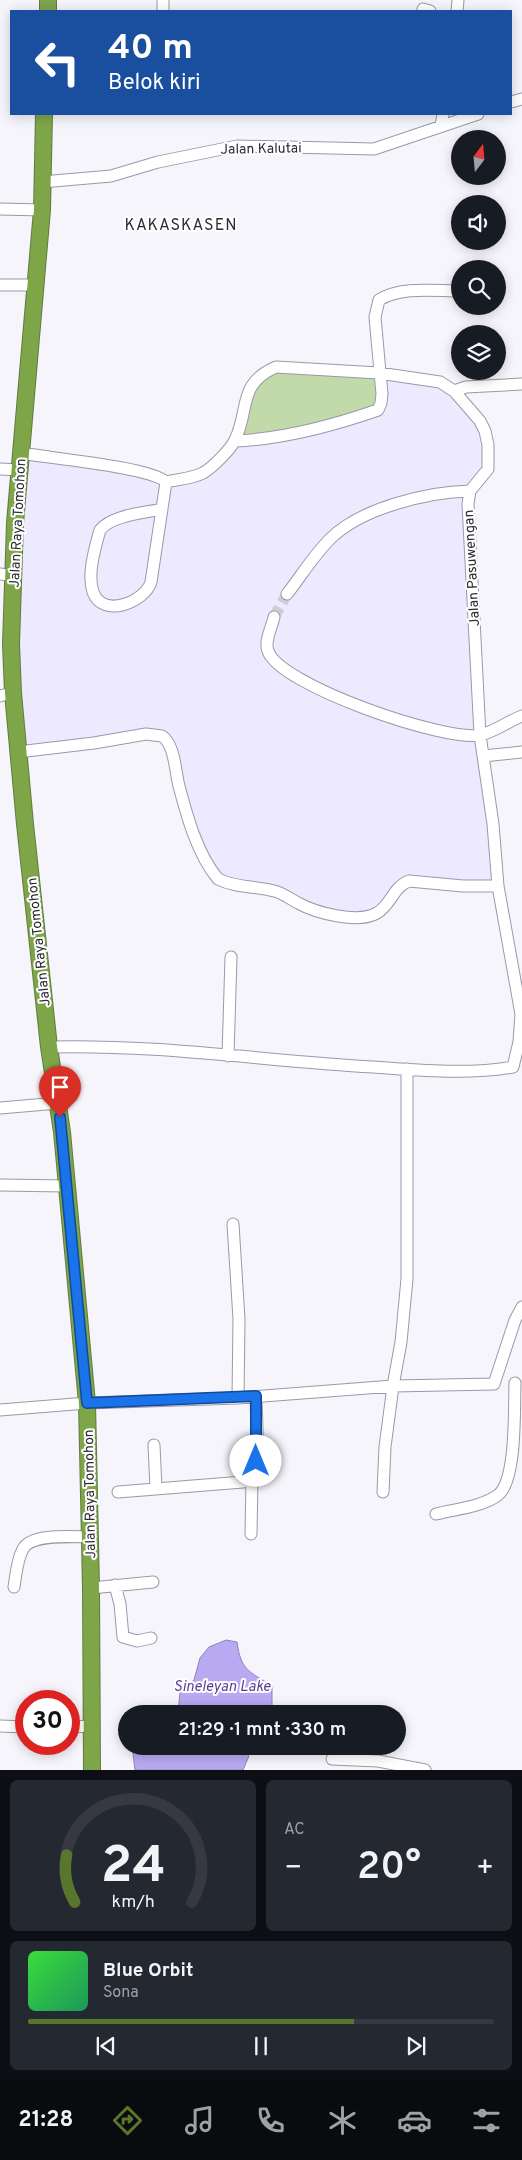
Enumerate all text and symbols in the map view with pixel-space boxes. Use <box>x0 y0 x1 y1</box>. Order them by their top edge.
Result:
text: 40 m <box>108 27 193 71</box>
icon: left <box>25 30 90 95</box>
text: Belok kiri <box>108 70 201 97</box>
north arrow <box>451 130 506 185</box>
map controls <box>451 130 506 380</box>
street label: Jalan Kalutai <box>220 140 302 159</box>
button: sound <box>451 195 506 250</box>
district label: KAKASKASEN <box>124 216 238 236</box>
button: search <box>451 260 506 315</box>
button: layers <box>451 325 506 380</box>
street label: Jalan Raya Tomohon <box>7 458 30 588</box>
street label: Jalan Pasuwengan <box>461 509 484 627</box>
street label: Jalan Raya Tomohon <box>24 877 55 1007</box>
pin <box>39 1066 81 1117</box>
icon: arrive <box>46 1073 74 1101</box>
street label: Jalan Raya Tomohon <box>81 1429 100 1559</box>
position arrow <box>229 1434 281 1486</box>
water label: Sineleyan Lake <box>174 1678 271 1697</box>
speed limit sign: 30 <box>15 1690 80 1755</box>
text: 21:29 · 1 mnt · 330 m <box>178 1718 346 1742</box>
text: AC <box>284 1820 305 1840</box>
text: 24 <box>100 1835 166 1901</box>
text: 20° <box>357 1844 421 1893</box>
text: − <box>284 1851 302 1887</box>
text: + <box>476 1851 494 1887</box>
text: km/h <box>111 1891 155 1914</box>
text: Blue Orbit <box>103 1959 193 1983</box>
text: Sona <box>103 1983 139 2003</box>
icon: previous <box>92 2032 120 2060</box>
icon: pause <box>247 2032 275 2060</box>
icon: next <box>402 2032 430 2060</box>
icon: directions <box>110 2103 145 2138</box>
icon: music <box>182 2103 217 2138</box>
icon: phone <box>253 2103 288 2138</box>
icon: climate <box>325 2103 360 2138</box>
icon: car <box>397 2103 432 2138</box>
icon: filters <box>469 2103 504 2138</box>
text: 21:28 <box>18 2107 73 2134</box>

